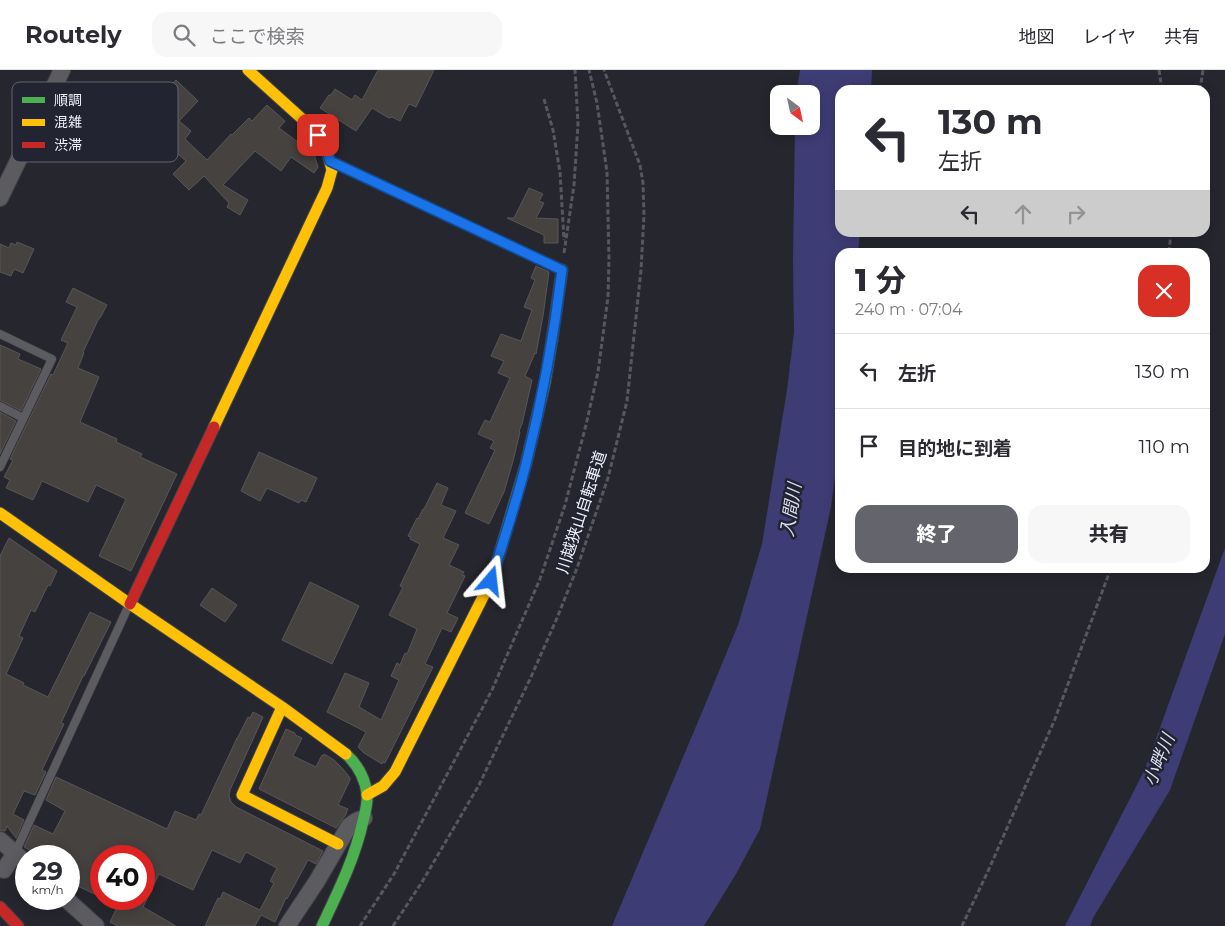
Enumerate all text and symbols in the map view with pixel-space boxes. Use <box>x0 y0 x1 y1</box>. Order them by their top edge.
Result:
search box <box>152 12 502 57</box>
text: Routely <box>25 20 122 49</box>
icon: search <box>170 21 198 49</box>
text: ここで検索 <box>210 25 305 48</box>
text: 地図 <box>1019 26 1055 48</box>
text: レイヤ <box>1083 26 1136 48</box>
text: 共有 <box>1164 26 1200 48</box>
legend <box>12 82 178 162</box>
north arrow <box>770 85 820 135</box>
map controls <box>770 85 820 135</box>
text: 順調 <box>54 91 82 109</box>
text: 130 m <box>938 100 1043 143</box>
icon: left <box>855 105 920 170</box>
text: 混雑 <box>54 113 82 131</box>
pin <box>297 114 339 156</box>
icon: arrive <box>304 121 332 149</box>
text: 渋滞 <box>54 136 82 154</box>
text: 左折 <box>938 148 982 175</box>
icon: left <box>956 200 984 228</box>
icon: ahead <box>1009 200 1037 228</box>
icon: right <box>1062 200 1090 228</box>
text: 1 分 <box>855 262 906 299</box>
button: close <box>1138 265 1190 317</box>
text: 240 m · 07:04 <box>855 300 963 319</box>
icon: left <box>855 357 883 385</box>
text: 130 m <box>1135 360 1190 383</box>
text: 左折 <box>898 362 936 385</box>
icon: arrive <box>855 432 883 460</box>
text: 110 m <box>1139 435 1190 458</box>
text: 目的地に到着 <box>898 437 1012 460</box>
street label: 川越狭山自転車道 <box>553 448 610 576</box>
water label: 入間川 <box>776 480 806 538</box>
button: 終了 <box>855 505 1018 563</box>
button: 共有 <box>1028 505 1190 563</box>
position arrow <box>464 554 516 606</box>
water label: 小畔川 <box>1139 729 1180 789</box>
speed limit sign: 40 <box>90 845 155 910</box>
text: 29 <box>32 856 63 886</box>
text: km/h <box>31 882 64 897</box>

